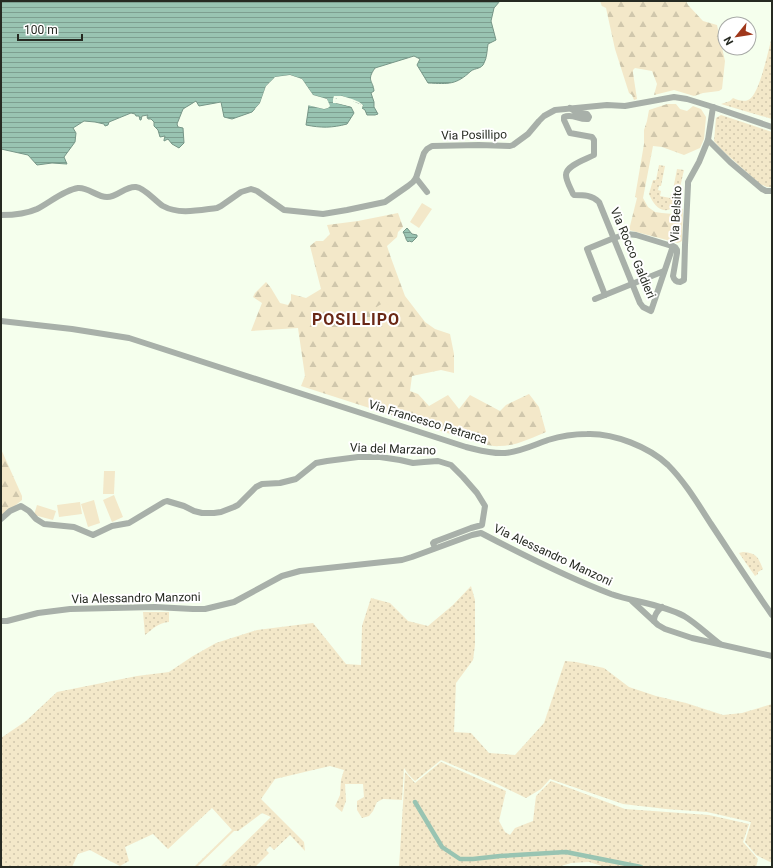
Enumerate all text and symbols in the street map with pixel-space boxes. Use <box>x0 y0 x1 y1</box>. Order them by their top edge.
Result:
scale bar <box>18 16 82 42</box>
north arrow <box>717 16 757 56</box>
text: 100 m <box>24 23 58 37</box>
text: N <box>721 34 736 47</box>
street label: Via Posillipo <box>441 127 507 143</box>
street label: Via Belsito <box>668 185 684 243</box>
street label: Via Rocco Galdieri <box>608 205 658 301</box>
district label: POSILLIPO <box>312 310 400 329</box>
street label: Via Francesco Petrarca <box>367 397 489 447</box>
street label: Via del Marzano <box>350 441 436 458</box>
street label: Via Alessandro Manzoni <box>492 521 615 589</box>
street label: Via Alessandro Manzoni <box>71 590 201 606</box>

